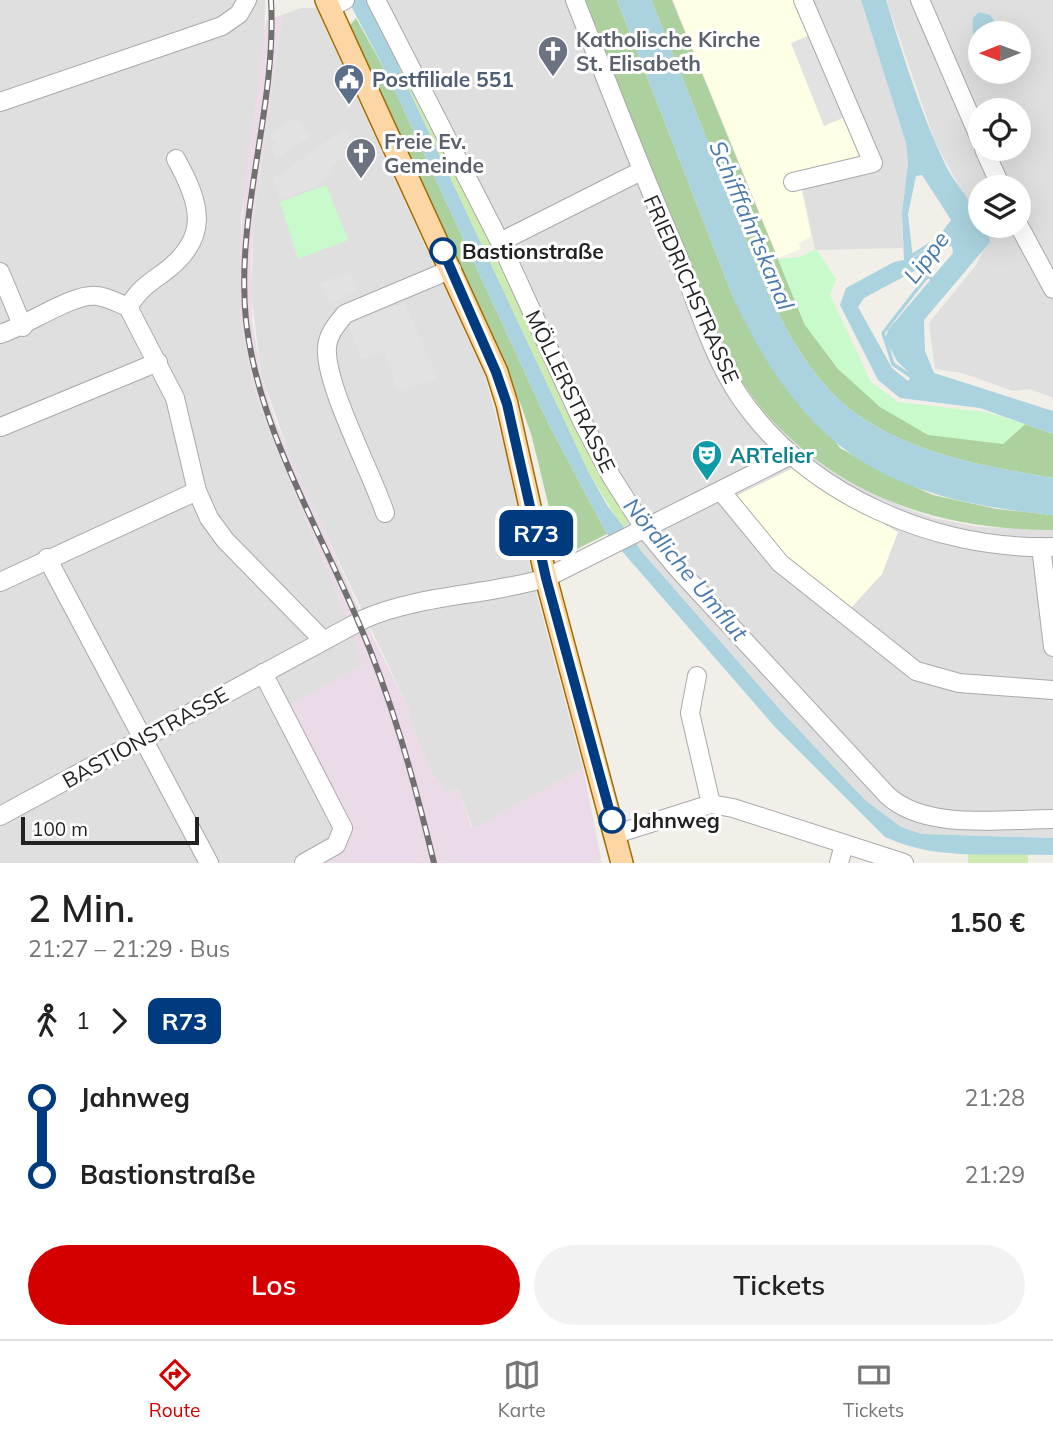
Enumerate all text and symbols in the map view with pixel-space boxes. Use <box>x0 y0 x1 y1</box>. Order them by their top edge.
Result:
north arrow <box>968 21 1031 84</box>
map controls <box>968 21 1031 238</box>
place label: Katholische Kirche St. Elisabeth <box>576 26 760 76</box>
church icon: Katholische Kirche St. Elisabeth <box>536 34 570 78</box>
public building icon: Postfiliale 551 <box>332 62 366 106</box>
place label: Postfiliale 551 <box>372 66 514 92</box>
button: locate <box>968 98 1031 161</box>
place label: Freie Ev. Gemeinde <box>384 128 484 178</box>
church icon: Freie Ev. Gemeinde <box>344 136 378 180</box>
water label: Schifffahrtskanal <box>703 136 801 315</box>
button: layers <box>968 175 1031 238</box>
street label: FRIEDRICHSTRASSE <box>639 191 745 387</box>
water label: Lippe <box>897 225 955 289</box>
marker: Bastionstraße <box>430 238 456 264</box>
place label: Bastionstraße <box>462 238 604 264</box>
street label: MÖLLERSTRASSE <box>520 306 622 476</box>
theatre icon: ARTelier <box>690 438 724 482</box>
place label: ARTelier <box>730 442 814 468</box>
water label: Nördliche Umflut <box>618 491 755 647</box>
line badge: R73 <box>496 510 576 556</box>
text: R73 <box>513 518 559 548</box>
street label: BASTIONSTRASSE <box>57 681 233 793</box>
marker: Jahnweg <box>599 807 625 833</box>
place label: Jahnweg <box>631 807 720 833</box>
scale bar <box>21 814 200 846</box>
text: 100 m <box>32 817 88 841</box>
text: 2 Min. <box>28 884 135 932</box>
text: 1.50 € <box>949 906 1025 939</box>
text: 21:27 – 21:29 · Bus <box>28 934 230 963</box>
icon: walk <box>28 1002 66 1040</box>
icon: forward <box>100 1002 138 1040</box>
text: 1 <box>76 1006 90 1035</box>
text: R73 <box>162 1006 207 1036</box>
text: Jahnweg <box>80 1081 190 1114</box>
text: 21:28 <box>965 1083 1025 1112</box>
text: Bastionstraße <box>80 1158 255 1191</box>
text: 21:29 <box>965 1160 1025 1189</box>
button: Los <box>28 1245 520 1325</box>
button: Tickets <box>534 1245 1025 1325</box>
tab: Route <box>149 1356 200 1422</box>
tab: Karte <box>498 1356 546 1422</box>
tab: Tickets <box>843 1356 904 1422</box>

